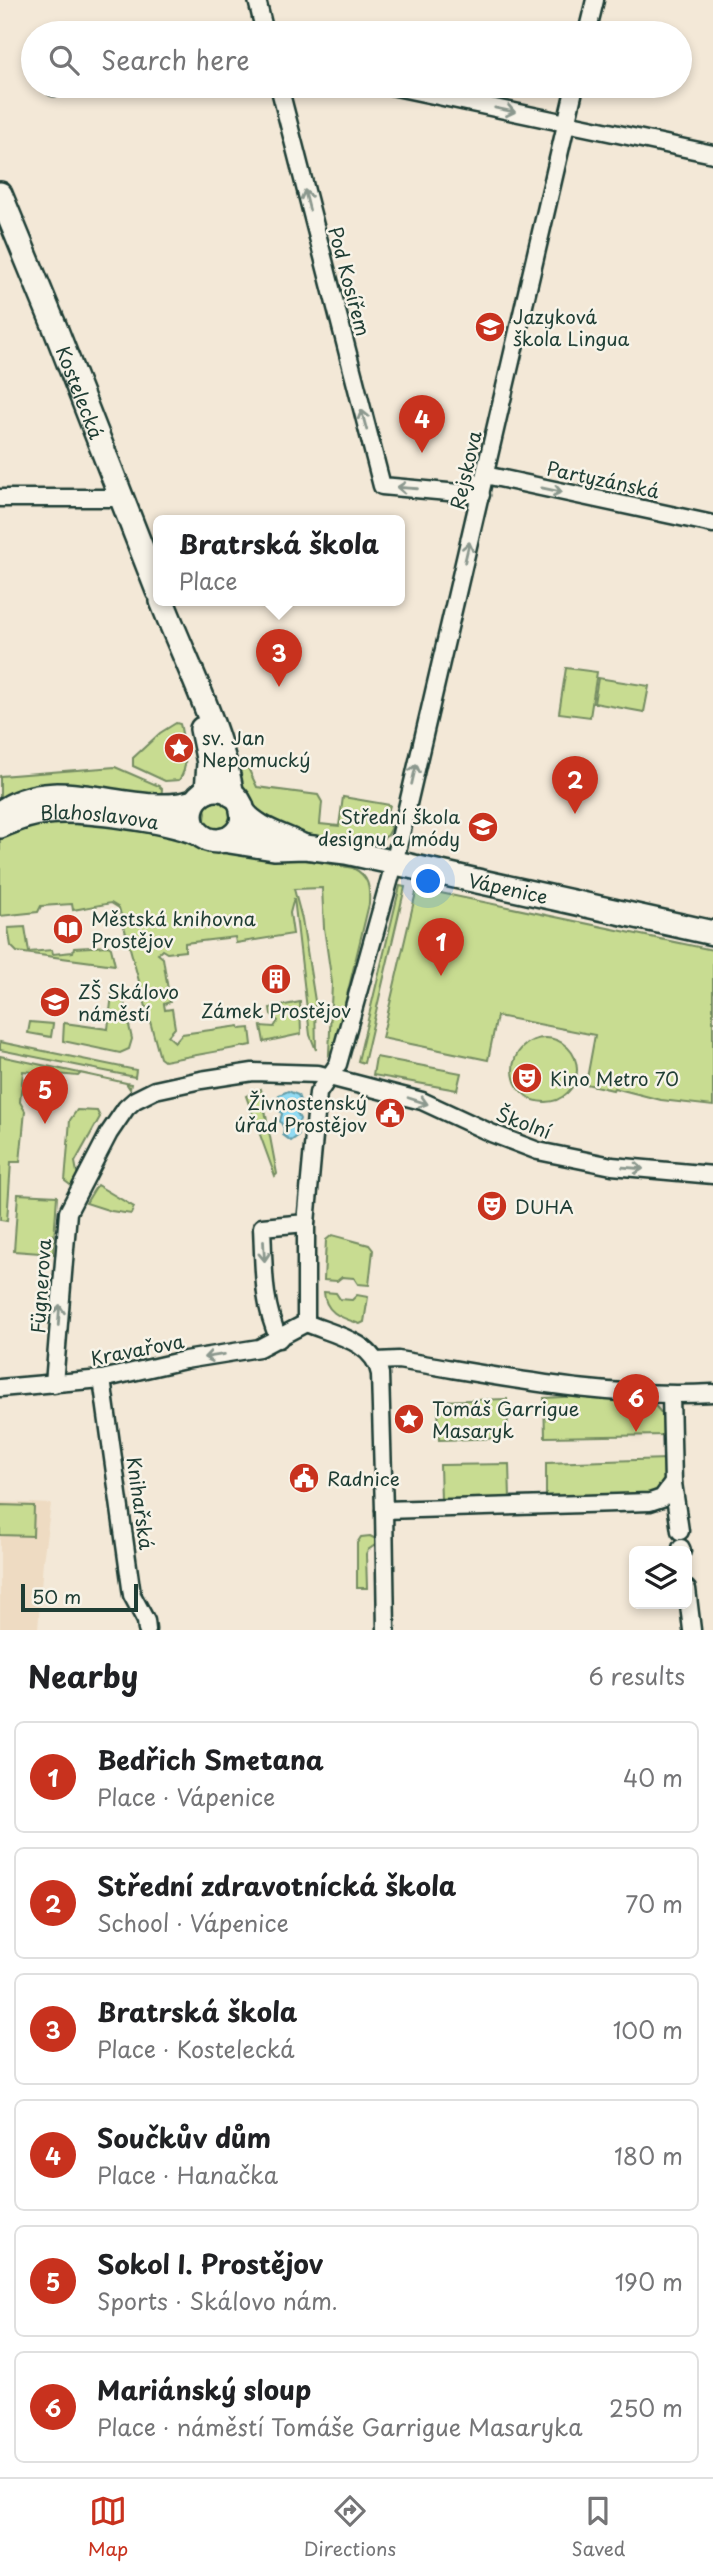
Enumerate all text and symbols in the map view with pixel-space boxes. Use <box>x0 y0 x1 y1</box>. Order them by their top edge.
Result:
search box <box>21 21 692 98</box>
text: Search here <box>101 40 250 79</box>
icon: search <box>45 41 83 79</box>
one-way arrow <box>493 104 516 118</box>
one-way arrow <box>300 189 313 212</box>
street label: Pod Kosířem <box>322 223 378 339</box>
place label: Jazyková škola Lingua <box>513 302 630 352</box>
school or university icon: Jazyková škola Lingua <box>473 310 507 344</box>
street label: Kostelecká <box>50 342 111 443</box>
pin: 4 <box>399 395 445 453</box>
one-way arrow <box>357 410 370 432</box>
street label: Rejskova <box>442 427 488 512</box>
street label: Partyzánská <box>544 453 662 505</box>
one-way arrow <box>396 481 419 494</box>
one-way arrow <box>540 483 563 497</box>
popup <box>153 515 405 606</box>
text: Bratrská škola <box>179 524 379 563</box>
one-way arrow <box>461 542 474 564</box>
text: Place <box>179 563 238 598</box>
pin: 3 <box>256 629 302 687</box>
place label: sv. Jan Nepomucký <box>202 723 311 773</box>
place icon: sv. Jan Nepomucký <box>162 731 196 765</box>
pin: 2 <box>552 756 598 814</box>
one-way arrow <box>408 763 421 786</box>
street label: Blahoslavova <box>39 797 162 836</box>
place label: Střední škola designu a módy <box>318 802 460 852</box>
school or university icon: Střední škola designu a módy <box>466 810 500 844</box>
your location <box>411 864 445 898</box>
street label: Vápenice <box>466 865 551 910</box>
place label: Městská knihovna Prostějov <box>91 904 256 954</box>
library icon: Městská knihovna Prostějov <box>51 912 85 946</box>
pin: 1 <box>418 918 464 976</box>
building icon: Zámek Prostějov <box>259 962 293 996</box>
place label: ZŠ Skálovo náměstí <box>78 977 179 1027</box>
school or university icon: ZŠ Skálovo náměstí <box>38 985 72 1019</box>
place label: Zámek Prostějov <box>201 996 351 1024</box>
theatre icon: Kino Metro 70 <box>510 1061 544 1095</box>
place label: Kino Metro 70 <box>550 1064 679 1092</box>
pin: 5 <box>22 1066 68 1124</box>
place label: Živnostenský úřad Prostějov <box>234 1088 367 1138</box>
public building icon: Živnostenský úřad Prostějov <box>373 1096 407 1130</box>
one-way arrow <box>406 1096 428 1108</box>
street label: Školní <box>492 1099 556 1145</box>
one-way arrow <box>622 1162 644 1175</box>
theatre icon: DUHA <box>475 1189 509 1223</box>
place label: DUHA <box>515 1192 574 1220</box>
street label: Fügnerova <box>23 1237 57 1334</box>
one-way arrow <box>257 1239 270 1262</box>
one-way arrow <box>53 1305 66 1327</box>
street label: Kravařova <box>88 1326 187 1372</box>
one-way arrow <box>203 1350 226 1363</box>
pin: 6 <box>613 1374 659 1432</box>
place label: Tomáš Garrigue Masaryk <box>432 1394 579 1444</box>
place icon: Tomáš Garrigue Masaryk <box>392 1402 426 1436</box>
street label: Knihařská <box>121 1455 161 1551</box>
public building icon: Radnice <box>287 1461 321 1495</box>
place label: Radnice <box>327 1464 400 1492</box>
map controls <box>629 1546 692 1609</box>
button: layers <box>629 1546 692 1609</box>
scale bar <box>21 1581 138 1613</box>
text: 50 m <box>32 1582 81 1610</box>
text: Nearby <box>28 1653 138 1698</box>
text: 6 results <box>589 1658 685 1693</box>
text: Bedřich Smetana <box>97 1740 324 1779</box>
text: 1 <box>48 1760 59 1795</box>
text: 40 m <box>623 1760 683 1795</box>
text: Place · Vápenice <box>97 1779 275 1814</box>
text: Střední zdravotnícká škola <box>97 1866 456 1905</box>
text: 2 <box>45 1886 61 1921</box>
text: 70 m <box>625 1886 683 1921</box>
text: School · Vápenice <box>97 1905 289 1940</box>
text: Bratrská škola <box>97 1992 297 2031</box>
text: 3 <box>45 2012 61 2047</box>
text: 100 m <box>613 2012 683 2047</box>
text: Place · Kostelecká <box>97 2031 295 2066</box>
text: Součkův dům <box>97 2118 271 2157</box>
text: 4 <box>45 2138 61 2173</box>
text: 180 m <box>614 2138 683 2173</box>
text: Place · Hanačka <box>97 2157 278 2192</box>
text: Sokol I. Prostějov <box>97 2244 323 2283</box>
text: 5 <box>46 2264 60 2299</box>
text: 190 m <box>615 2264 683 2299</box>
text: Sports · Skálovo nám. <box>97 2283 338 2318</box>
text: Mariánský sloup <box>97 2370 311 2409</box>
text: 6 <box>45 2390 61 2425</box>
text: 250 m <box>609 2390 683 2425</box>
text: Place · náměstí Tomáše Garrigue Masaryka <box>97 2409 582 2444</box>
tab: Map <box>88 2492 128 2562</box>
tab: Directions <box>304 2492 396 2562</box>
tab: Saved <box>571 2492 625 2562</box>

